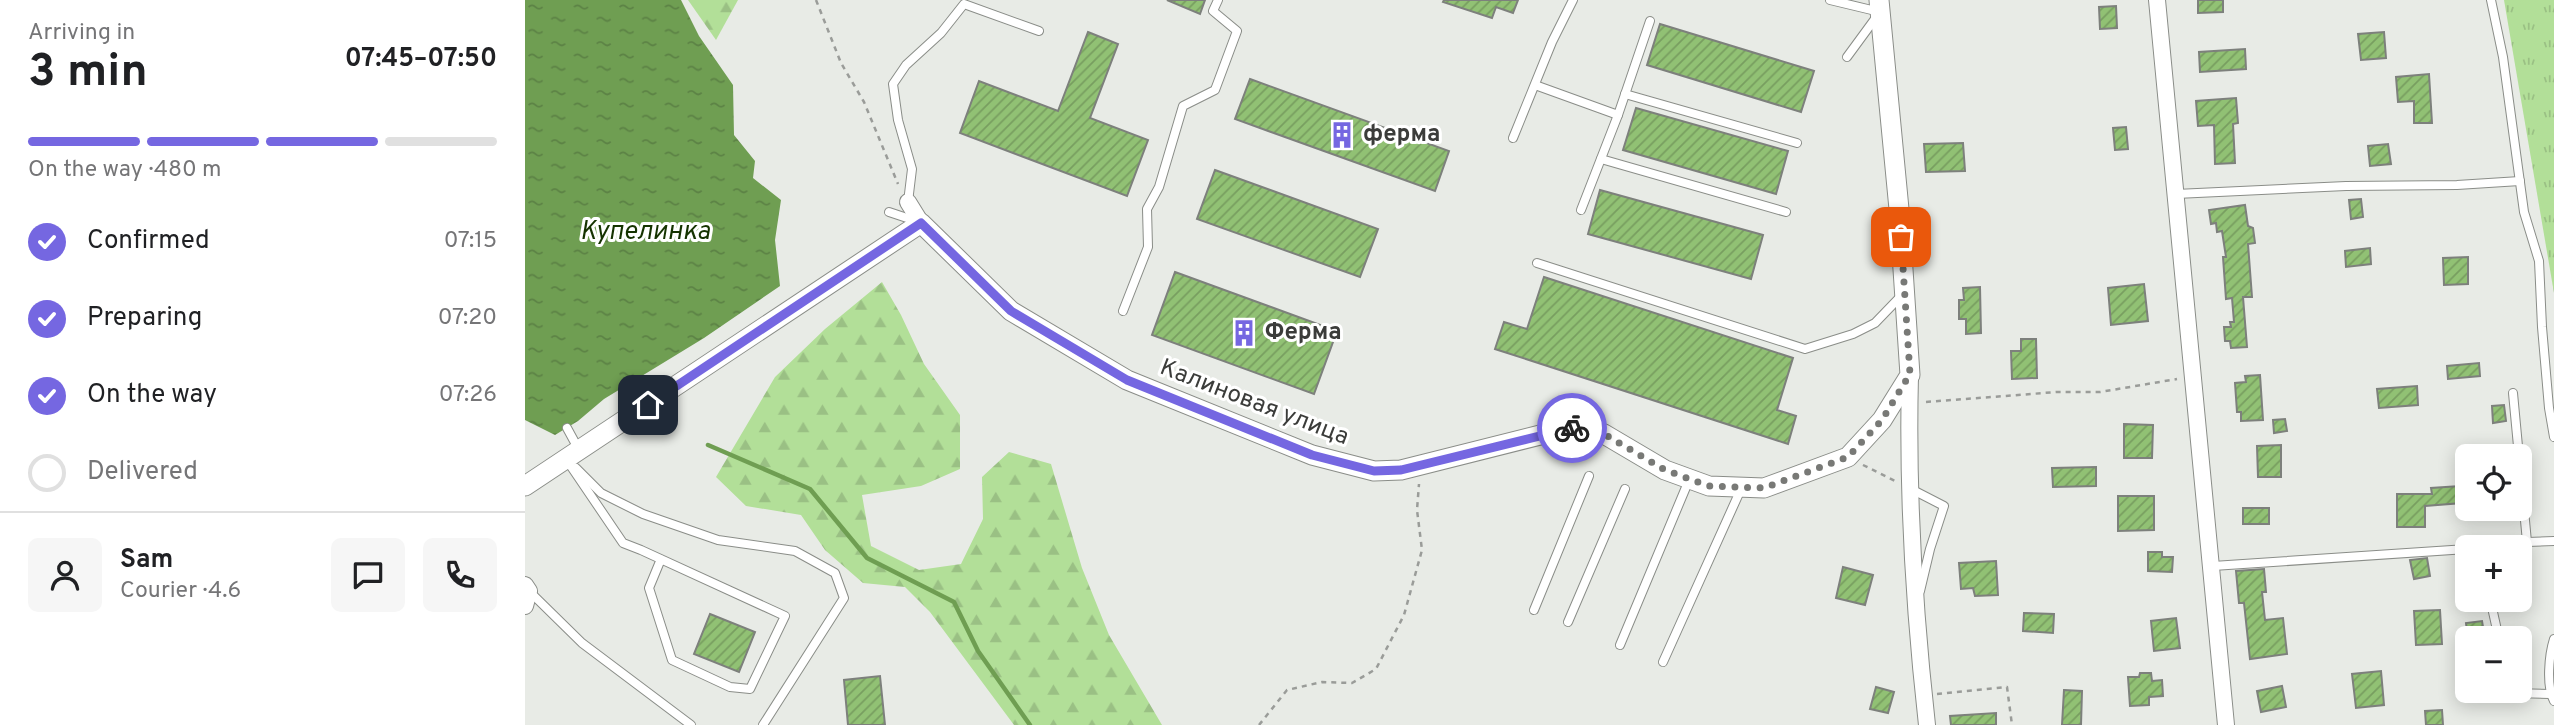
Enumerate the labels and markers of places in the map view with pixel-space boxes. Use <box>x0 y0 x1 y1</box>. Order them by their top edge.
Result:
building icon: ферма <box>1327 120 1357 150</box>
place label: ферма <box>1363 120 1440 150</box>
pin <box>1871 207 1931 267</box>
building icon: Ферма <box>1229 318 1259 348</box>
place label: Ферма <box>1265 318 1342 348</box>
pin <box>618 375 678 435</box>

